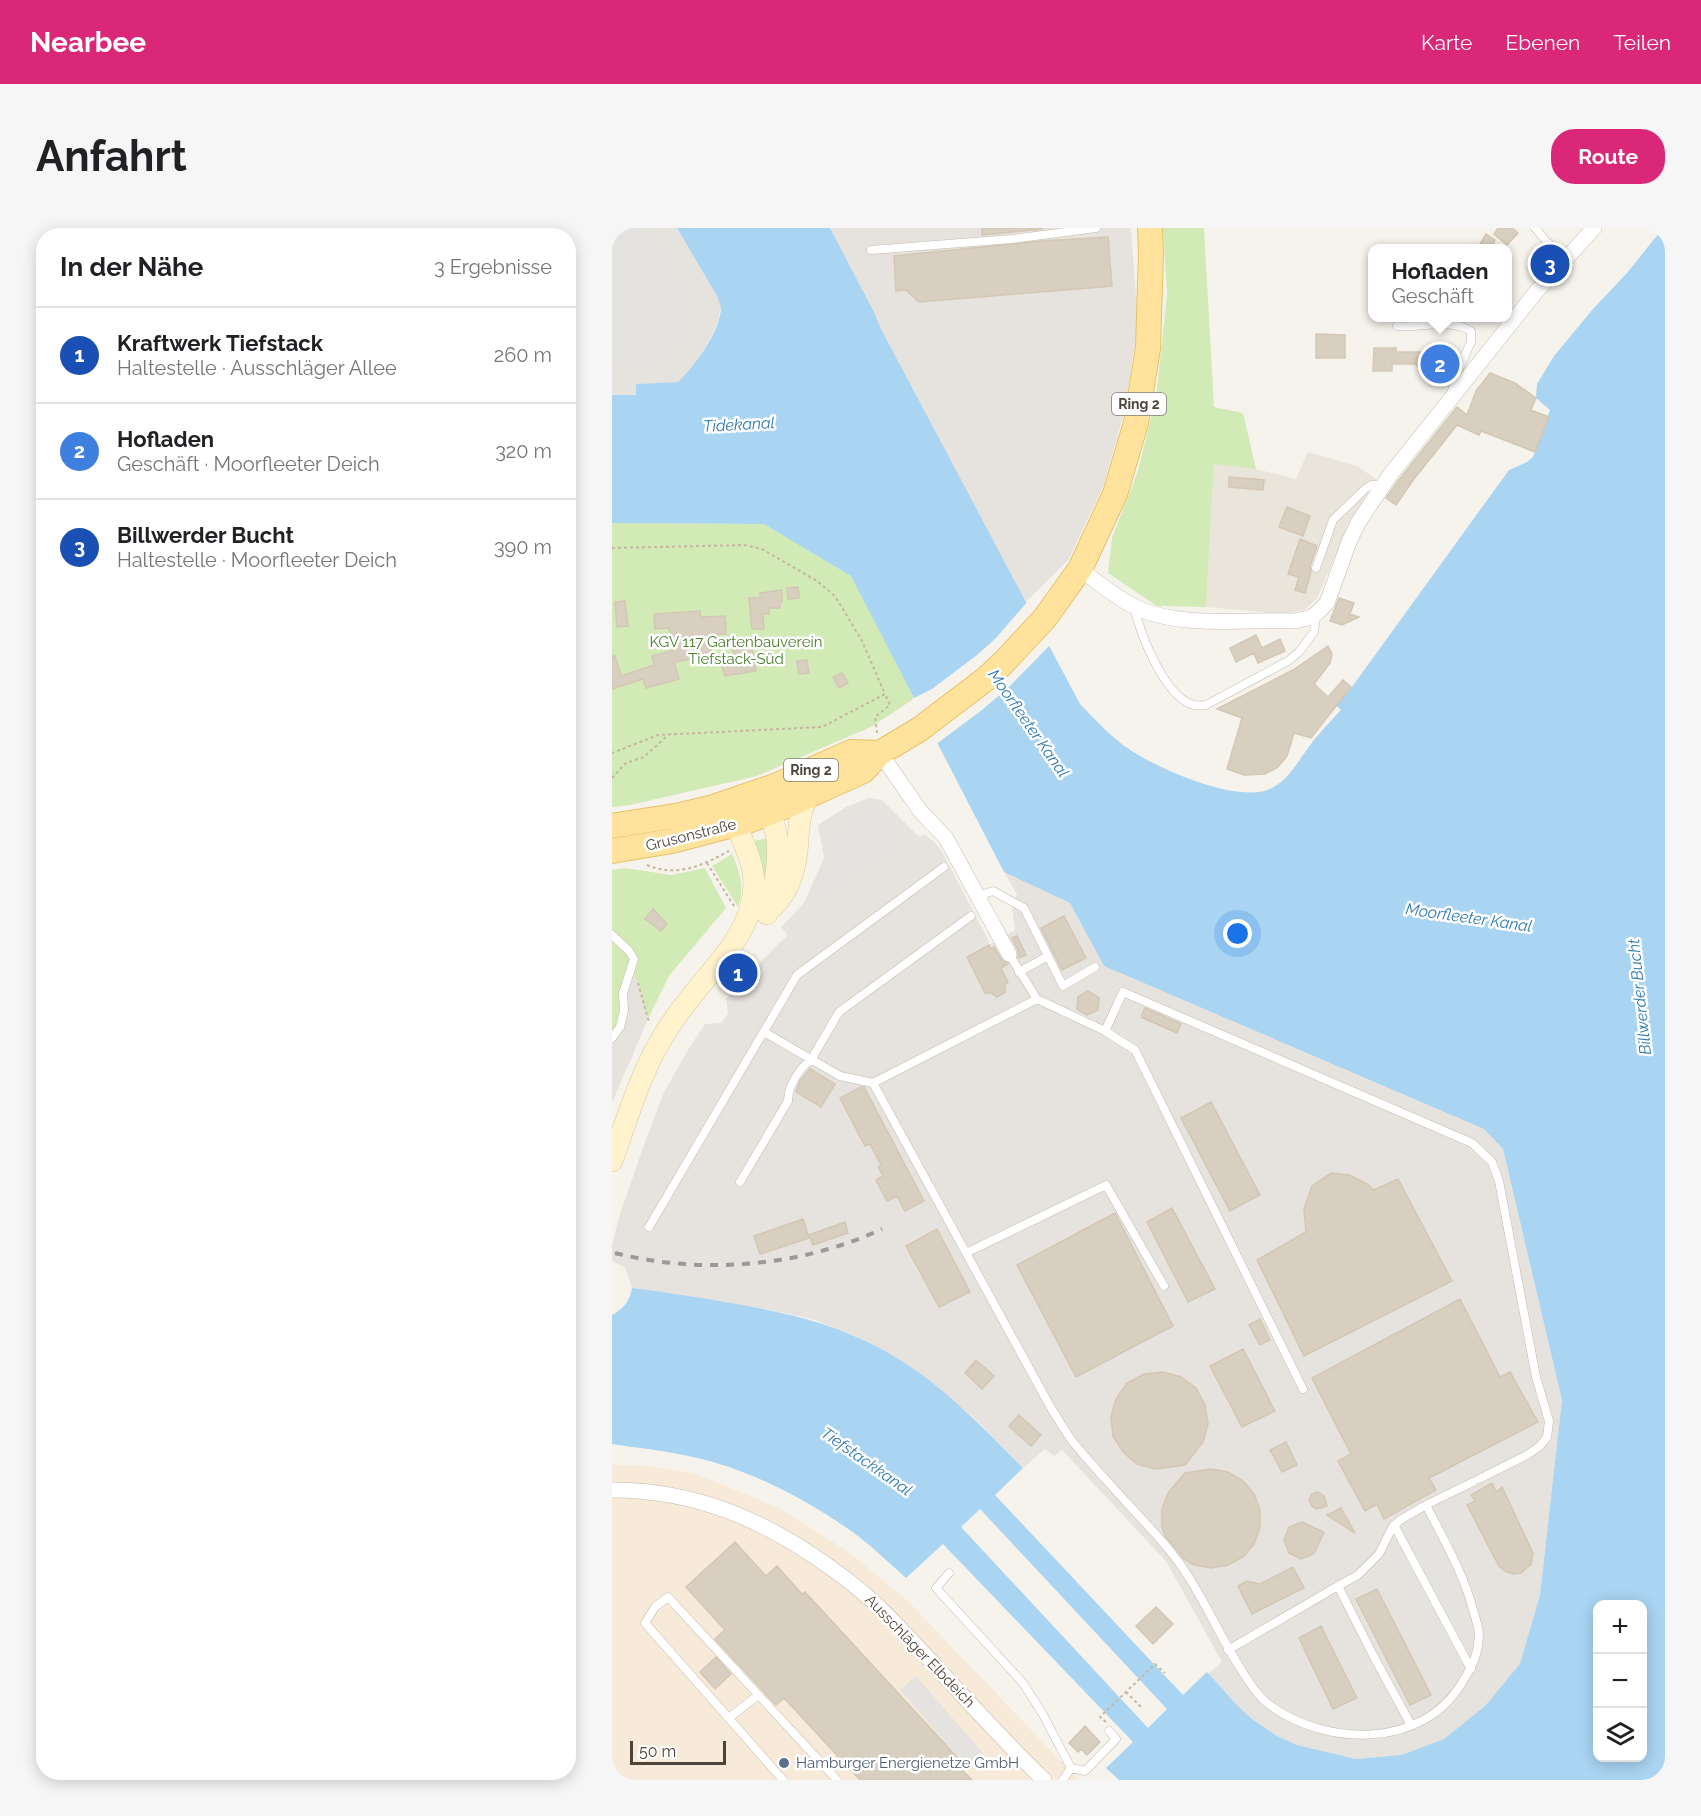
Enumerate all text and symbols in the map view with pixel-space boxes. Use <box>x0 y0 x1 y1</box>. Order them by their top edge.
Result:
text: Nearbee <box>30 26 146 59</box>
text: Karte <box>1421 30 1472 55</box>
text: Ebenen <box>1505 30 1580 55</box>
text: Teilen <box>1613 30 1671 55</box>
button: Route <box>1551 129 1665 184</box>
text: Anfahrt <box>36 132 187 181</box>
pin: 3 <box>1530 242 1570 286</box>
popup <box>1368 244 1512 322</box>
text: In der Nähe <box>60 252 203 282</box>
text: 3 Ergebnisse <box>434 255 552 279</box>
text: Hofladen <box>1391 258 1489 284</box>
text: Geschäft <box>1391 284 1474 308</box>
text: Kraftwerk Tiefstack <box>117 330 323 356</box>
pin: 2 <box>1420 342 1460 386</box>
text: 1 <box>75 343 84 367</box>
text: 260 m <box>494 343 552 367</box>
text: Haltestelle · Ausschläger Allee <box>117 356 397 380</box>
road number: Ring 2 <box>1112 393 1166 415</box>
water label: Tidekanal <box>703 413 775 436</box>
text: Hofladen <box>117 426 214 452</box>
text: 2 <box>74 439 85 463</box>
text: 320 m <box>495 439 552 463</box>
text: Geschäft · Moorfleeter Deich <box>117 452 380 476</box>
text: Billwerder Bucht <box>117 522 294 548</box>
text: 3 <box>74 535 85 559</box>
text: 390 m <box>494 535 552 559</box>
text: Haltestelle · Moorfleeter Deich <box>117 548 397 572</box>
park label: KGV 117 Gartenbauverein Tiefstack-Süd <box>650 633 822 668</box>
water label: Moorfleeter Kanal <box>984 666 1073 781</box>
road number: Ring 2 <box>784 759 838 781</box>
street label: Grusonstraße <box>644 815 738 855</box>
water label: Moorfleeter Kanal <box>1405 899 1533 936</box>
your location <box>1223 919 1252 948</box>
water label: Billwerder Bucht <box>1624 937 1655 1056</box>
pin: 1 <box>718 950 758 996</box>
water label: Tiefstackkanal <box>818 1423 916 1500</box>
street label: Ausschläger Elbdeich <box>861 1591 979 1711</box>
map controls <box>1593 1600 1647 1762</box>
button: + <box>1593 1600 1647 1654</box>
button: − <box>1593 1654 1647 1708</box>
button: layers <box>1593 1708 1647 1762</box>
scale bar <box>630 1738 726 1766</box>
text: 50 m <box>639 1742 676 1761</box>
place label: Hamburger Energienetze GmbH <box>796 1754 1019 1772</box>
marker: Hamburger Energienetze GmbH <box>777 1756 791 1770</box>

